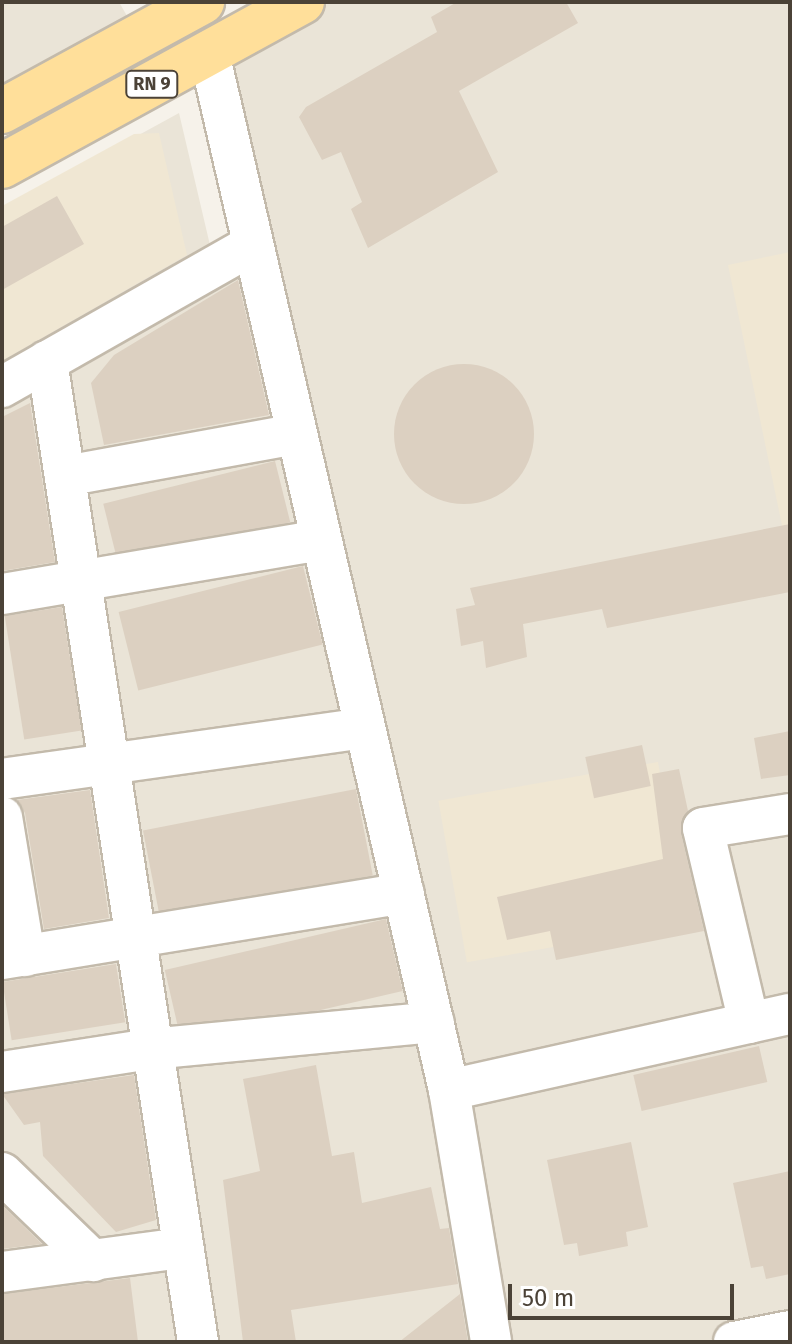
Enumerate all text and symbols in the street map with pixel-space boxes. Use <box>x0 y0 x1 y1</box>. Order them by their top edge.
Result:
road number: RN 9 <box>124 70 180 98</box>
scale bar <box>512 1268 738 1318</box>
text: 50 m <box>522 1284 574 1312</box>

